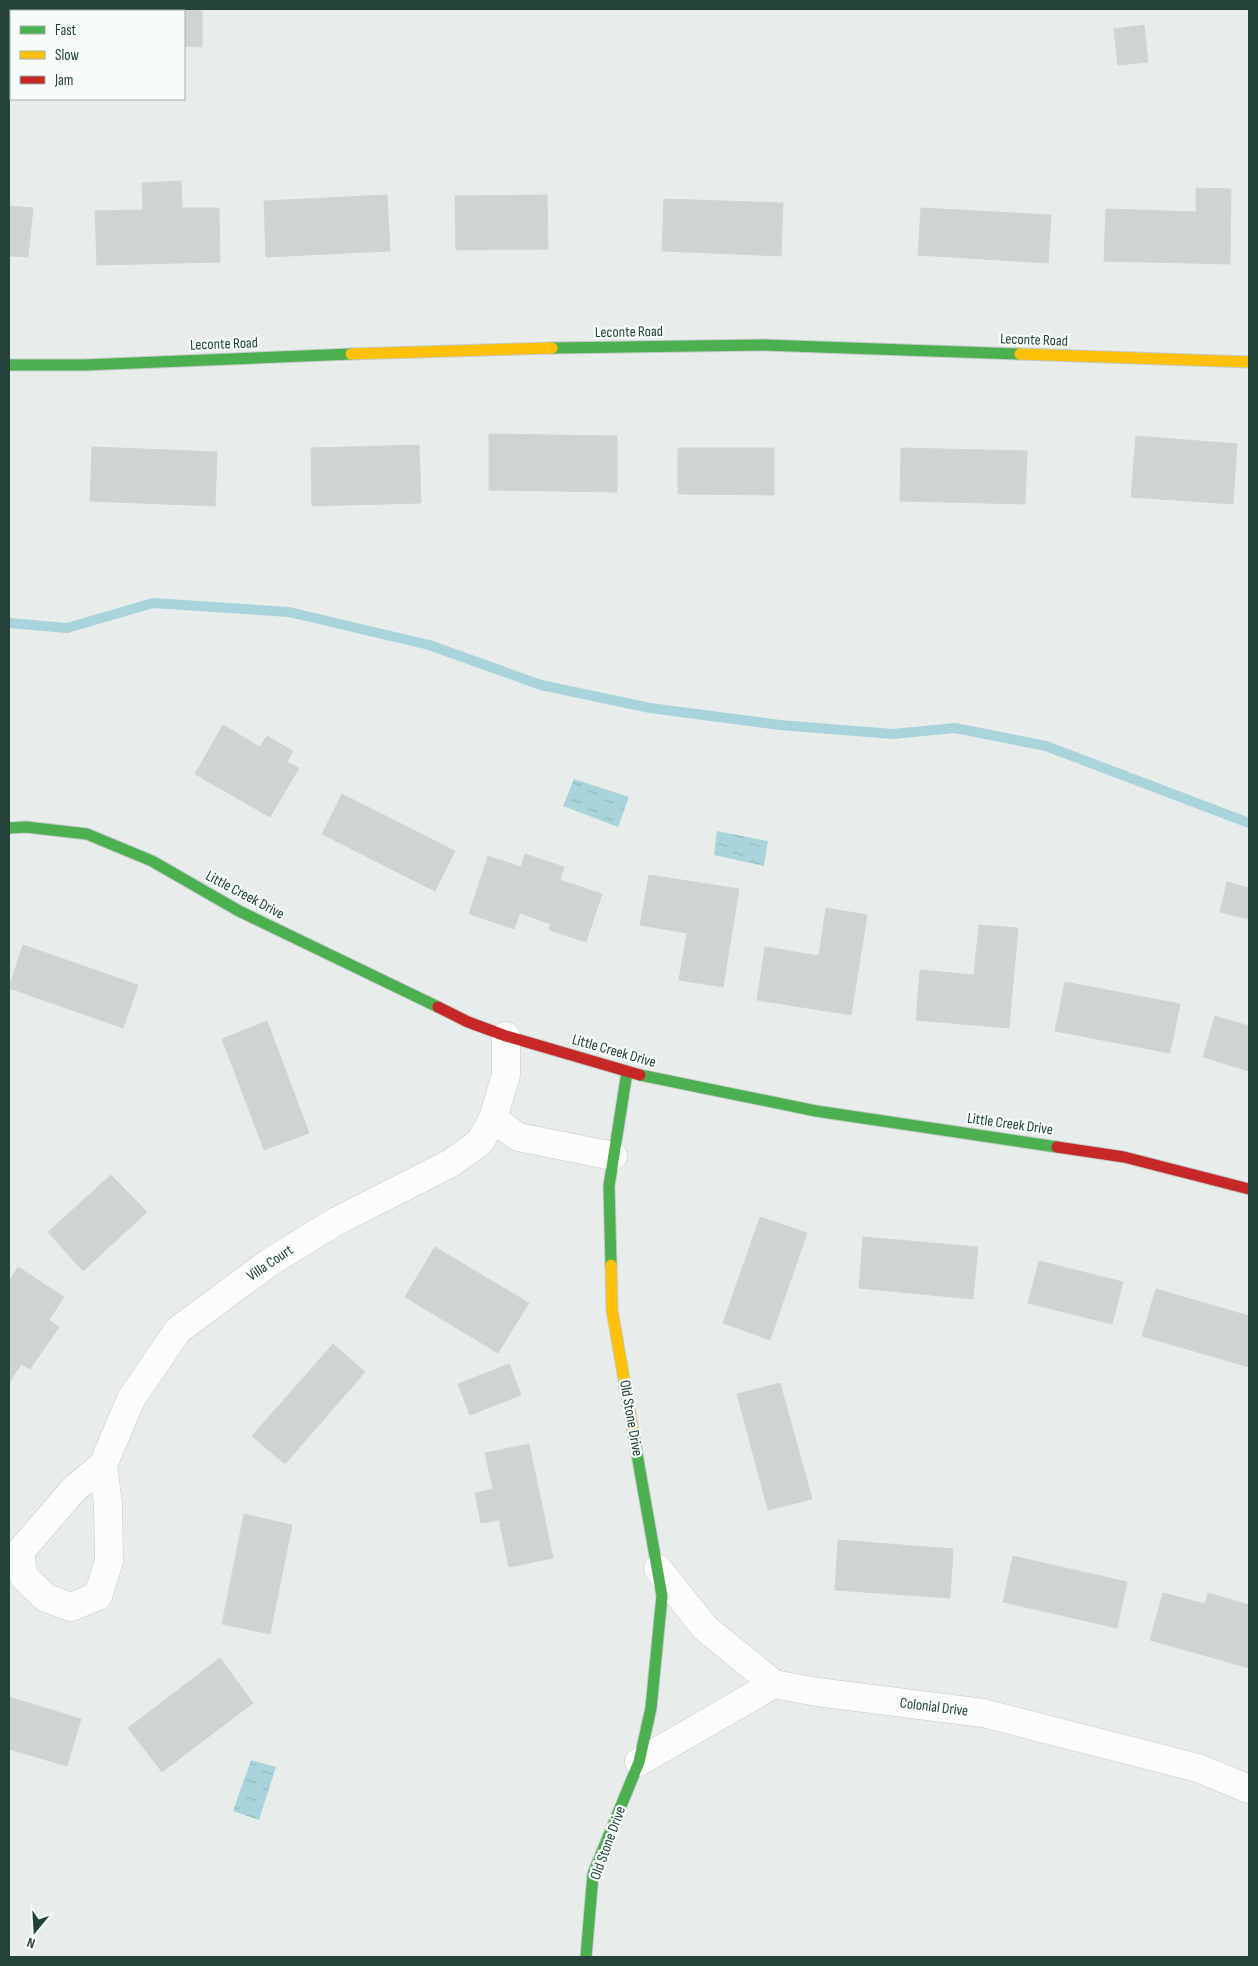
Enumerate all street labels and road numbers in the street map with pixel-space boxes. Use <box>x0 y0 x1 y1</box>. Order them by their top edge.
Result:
street label: Leconte Road <box>595 322 663 342</box>
street label: Leconte Road <box>1000 329 1068 351</box>
street label: Leconte Road <box>190 333 258 355</box>
street label: Little Creek Drive <box>202 866 288 924</box>
street label: Little Creek Drive <box>570 1030 658 1072</box>
street label: Little Creek Drive <box>966 1109 1054 1139</box>
street label: Villa Court <box>243 1240 297 1285</box>
street label: Old Stone Drive <box>615 1378 647 1458</box>
street label: Colonial Drive <box>899 1693 969 1721</box>
street label: Old Stone Drive <box>586 1804 630 1882</box>

